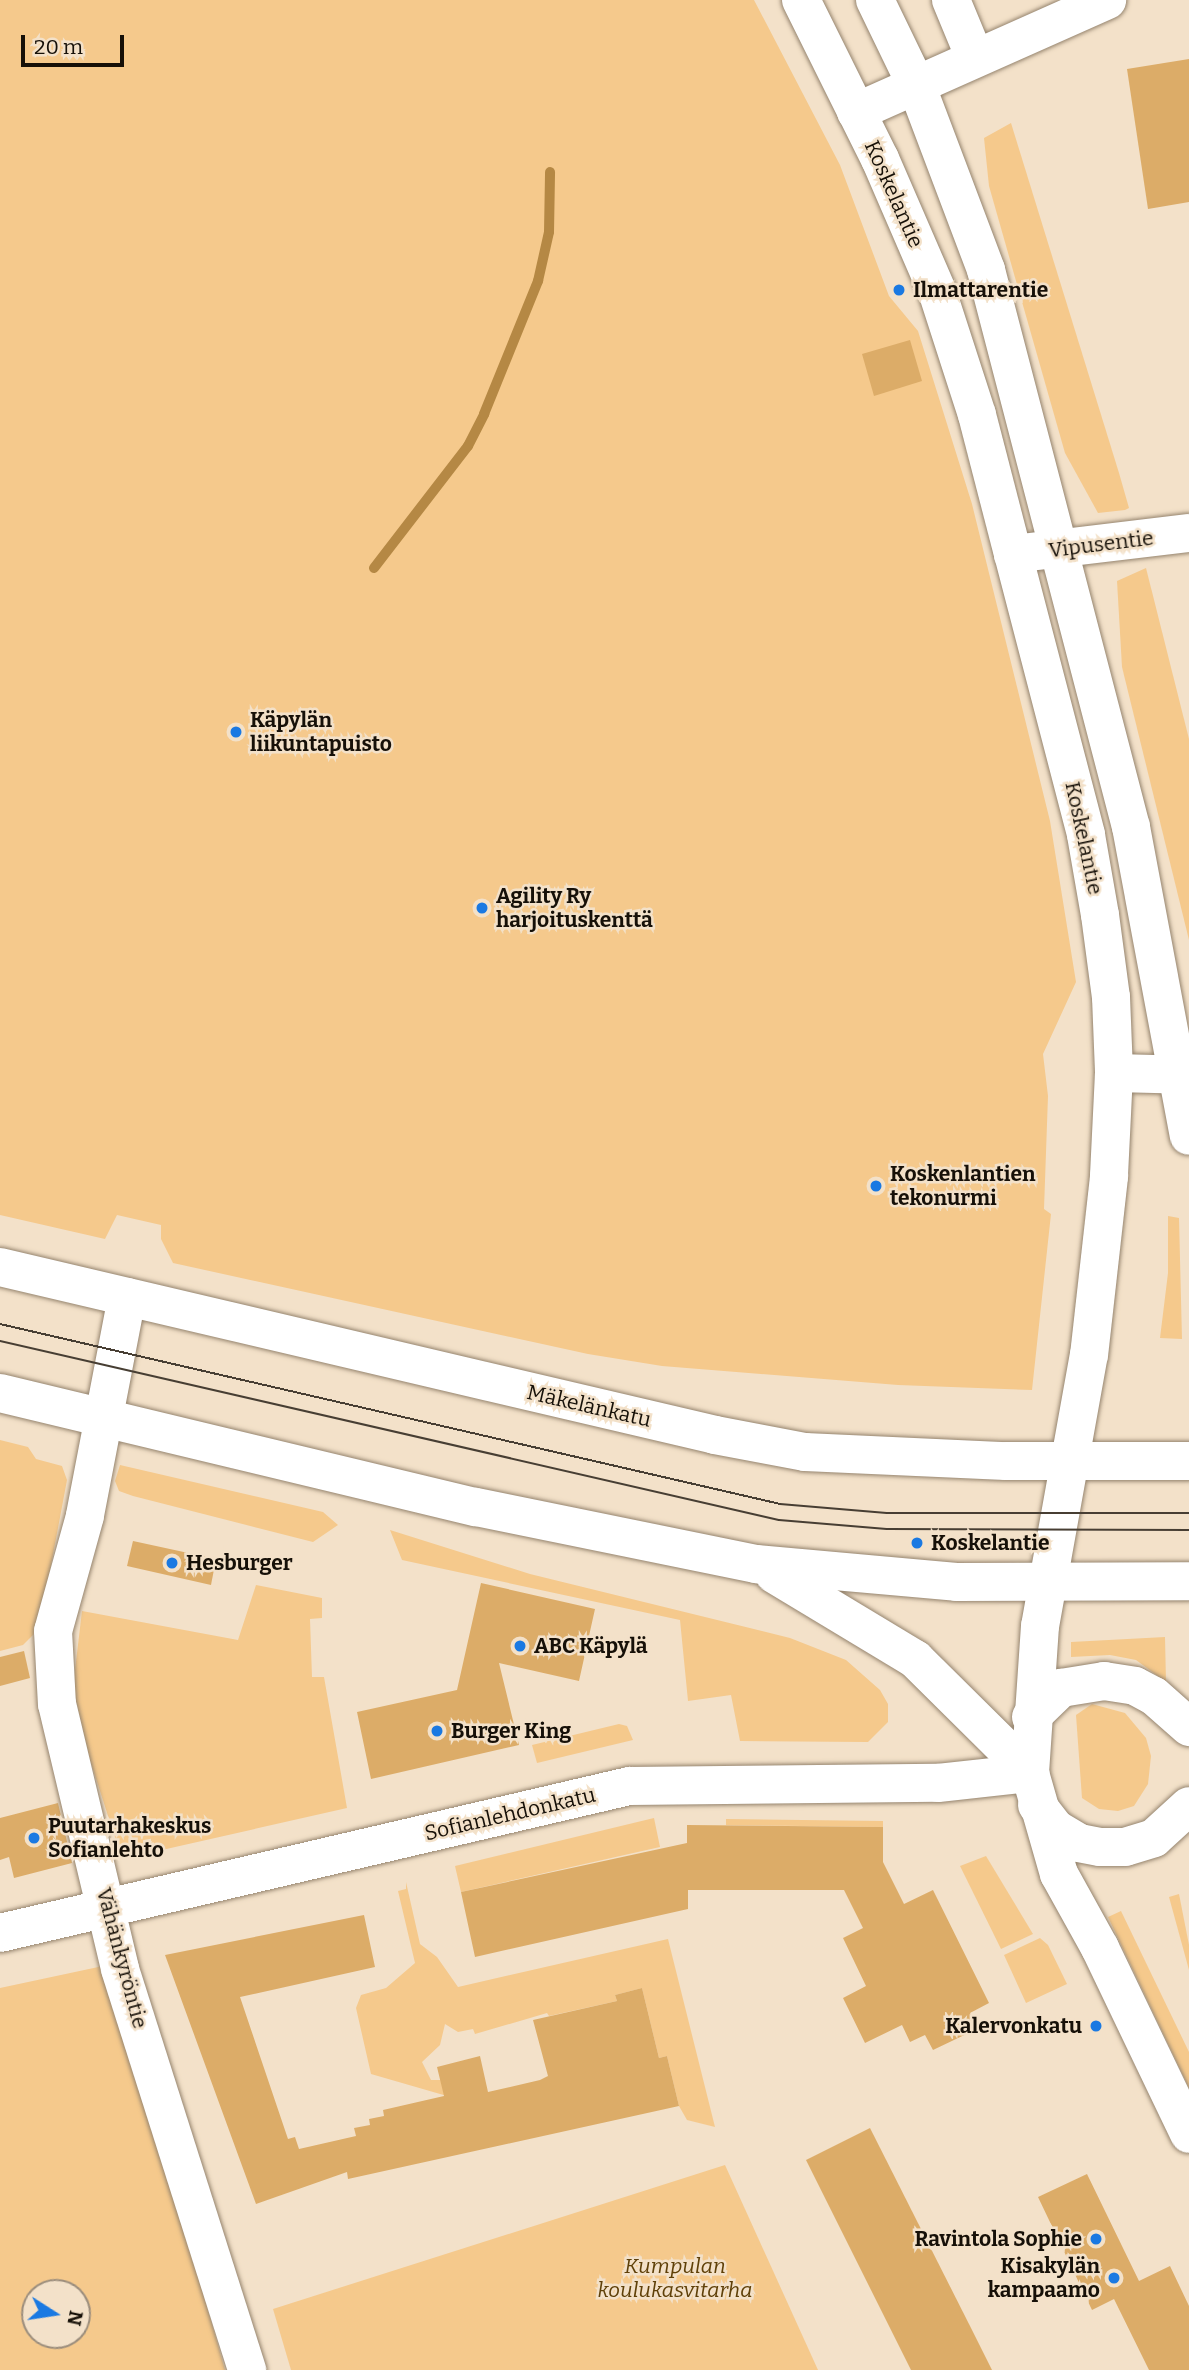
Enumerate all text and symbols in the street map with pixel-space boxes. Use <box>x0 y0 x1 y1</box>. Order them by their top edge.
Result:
scale bar <box>24 21 128 65</box>
text: 20 m <box>34 34 83 60</box>
street label: Koskelantie <box>859 137 929 251</box>
place label: Ilmattarentie <box>913 277 1048 303</box>
marker: Ilmattarentie <box>891 282 907 298</box>
street label: Vipusentie <box>1047 525 1155 563</box>
place label: Käpylän liikuntapuisto <box>250 707 392 757</box>
marker: Käpylän liikuntapuisto <box>228 724 244 740</box>
street label: Koskelantie <box>1060 779 1108 897</box>
place label: Agility Ry harjoituskenttä <box>496 883 653 933</box>
marker: Agility Ry harjoituskenttä <box>474 900 490 916</box>
place label: Koskenlantien tekonurmi <box>890 1161 1035 1211</box>
marker: Koskenlantien tekonurmi <box>868 1178 884 1194</box>
street label: Mäkelänkatu <box>525 1379 653 1433</box>
place label: Koskelantie <box>931 1530 1049 1556</box>
marker: Koskelantie <box>909 1535 925 1551</box>
place label: Hesburger <box>186 1550 293 1576</box>
marker: Hesburger <box>164 1555 180 1571</box>
place label: ABC Käpylä <box>534 1633 648 1659</box>
marker: ABC Käpylä <box>512 1638 528 1654</box>
place label: Burger King <box>451 1718 571 1744</box>
marker: Burger King <box>429 1723 445 1739</box>
street label: Sofianlehdonkatu <box>422 1782 598 1846</box>
place label: Puutarhakeskus Sofianlehto <box>48 1813 211 1863</box>
marker: Puutarhakeskus Sofianlehto <box>26 1830 42 1846</box>
street label: Vähänkyröntie <box>91 1885 153 2031</box>
place label: Kalervonkatu <box>945 2013 1082 2039</box>
marker: Kalervonkatu <box>1088 2018 1104 2034</box>
place label: Ravintola Sophie <box>914 2226 1082 2252</box>
marker: Ravintola Sophie <box>1088 2231 1104 2247</box>
park label: Kumpulan koulukasvitarha <box>598 2253 752 2303</box>
place label: Kisakylän kampaamo <box>988 2253 1100 2303</box>
marker: Kisakylän kampaamo <box>1106 2270 1122 2286</box>
north arrow <box>21 2279 91 2349</box>
text: N <box>62 2308 88 2328</box>

